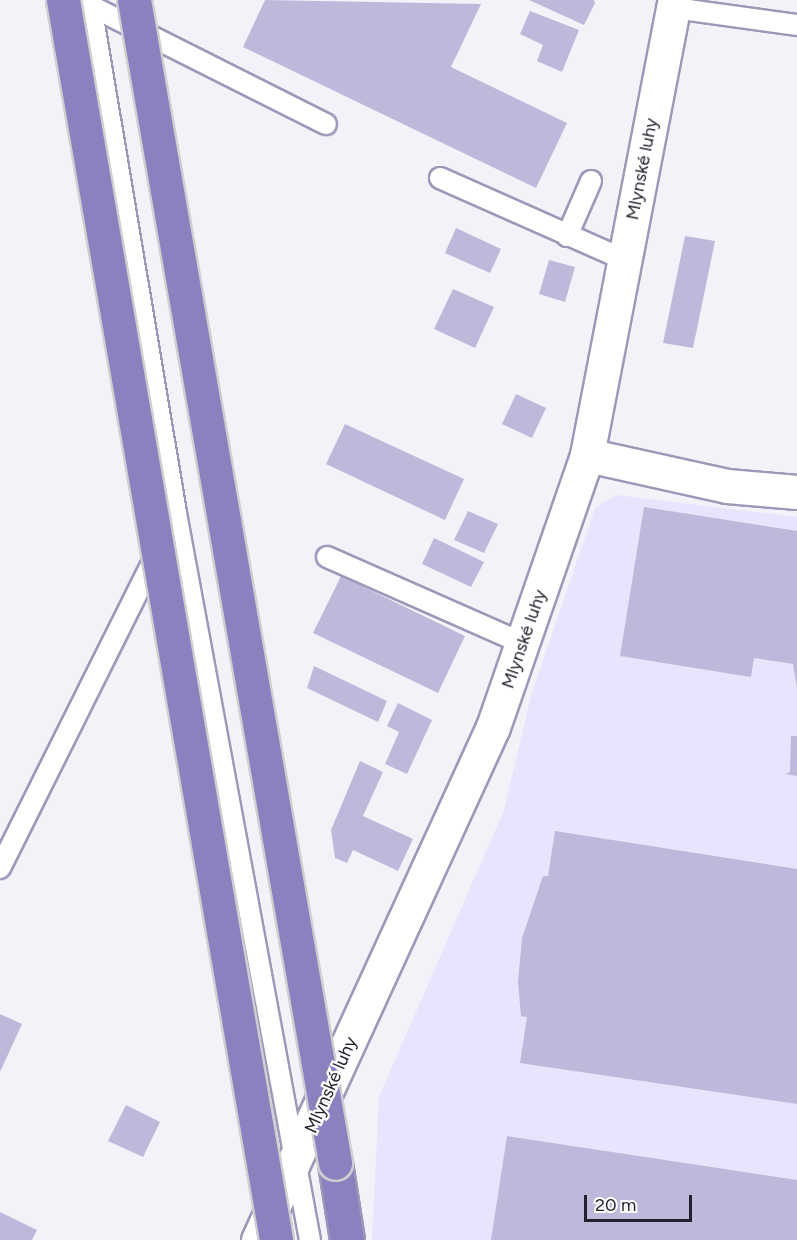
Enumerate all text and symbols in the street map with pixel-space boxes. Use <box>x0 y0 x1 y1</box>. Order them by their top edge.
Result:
street label: Mlynské luhy <box>622 116 662 222</box>
street label: Mlynské luhy <box>497 587 551 691</box>
street label: Mlynské luhy <box>300 1033 362 1137</box>
scale bar <box>587 1183 695 1221</box>
text: 20 m <box>595 1194 636 1216</box>

